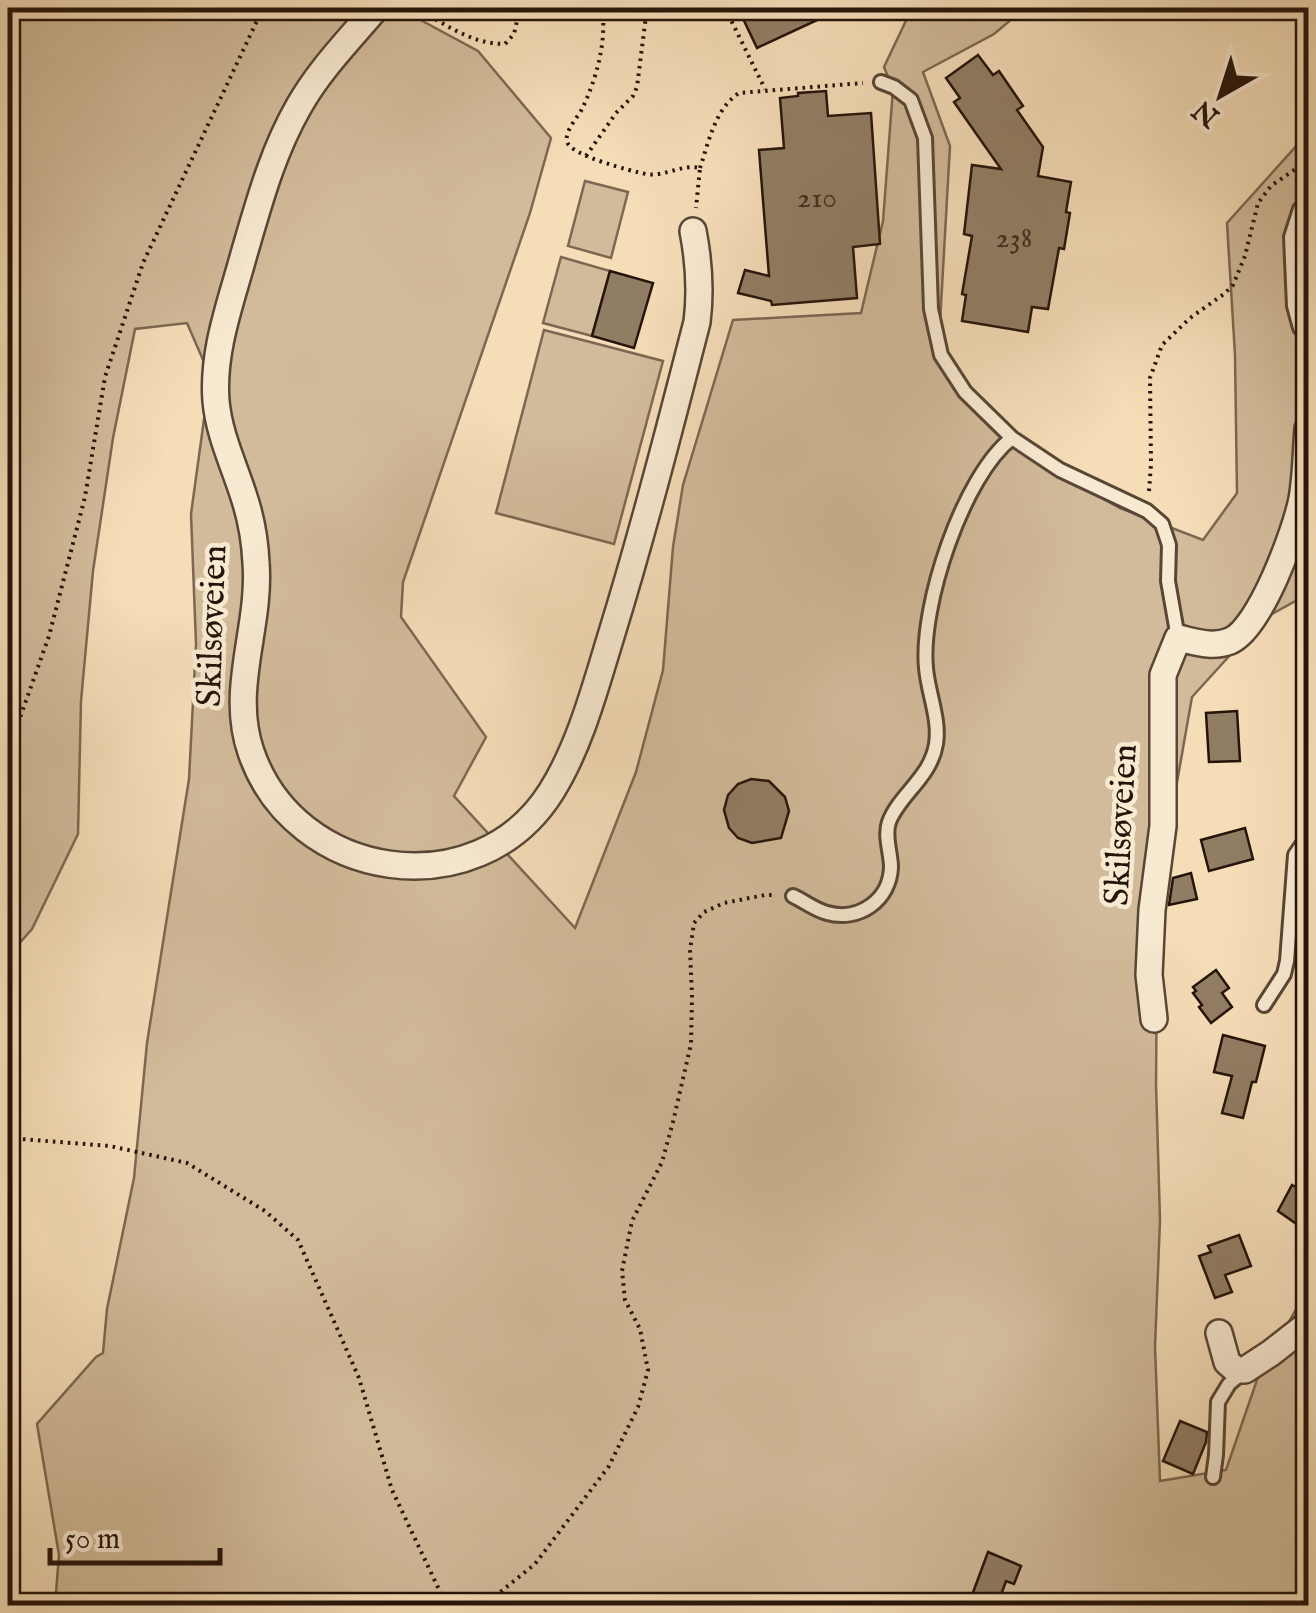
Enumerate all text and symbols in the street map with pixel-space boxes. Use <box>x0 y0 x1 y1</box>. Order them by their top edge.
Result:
north arrow <box>1171 45 1271 145</box>
text: N <box>1186 91 1228 134</box>
house number: 210 <box>797 180 837 218</box>
house number: 238 <box>995 220 1033 258</box>
street label: Skilsøveien <box>188 544 238 708</box>
street label: Skilsøveien <box>1095 743 1149 907</box>
scale bar <box>50 1503 220 1565</box>
text: 50 m <box>65 1521 120 1559</box>

